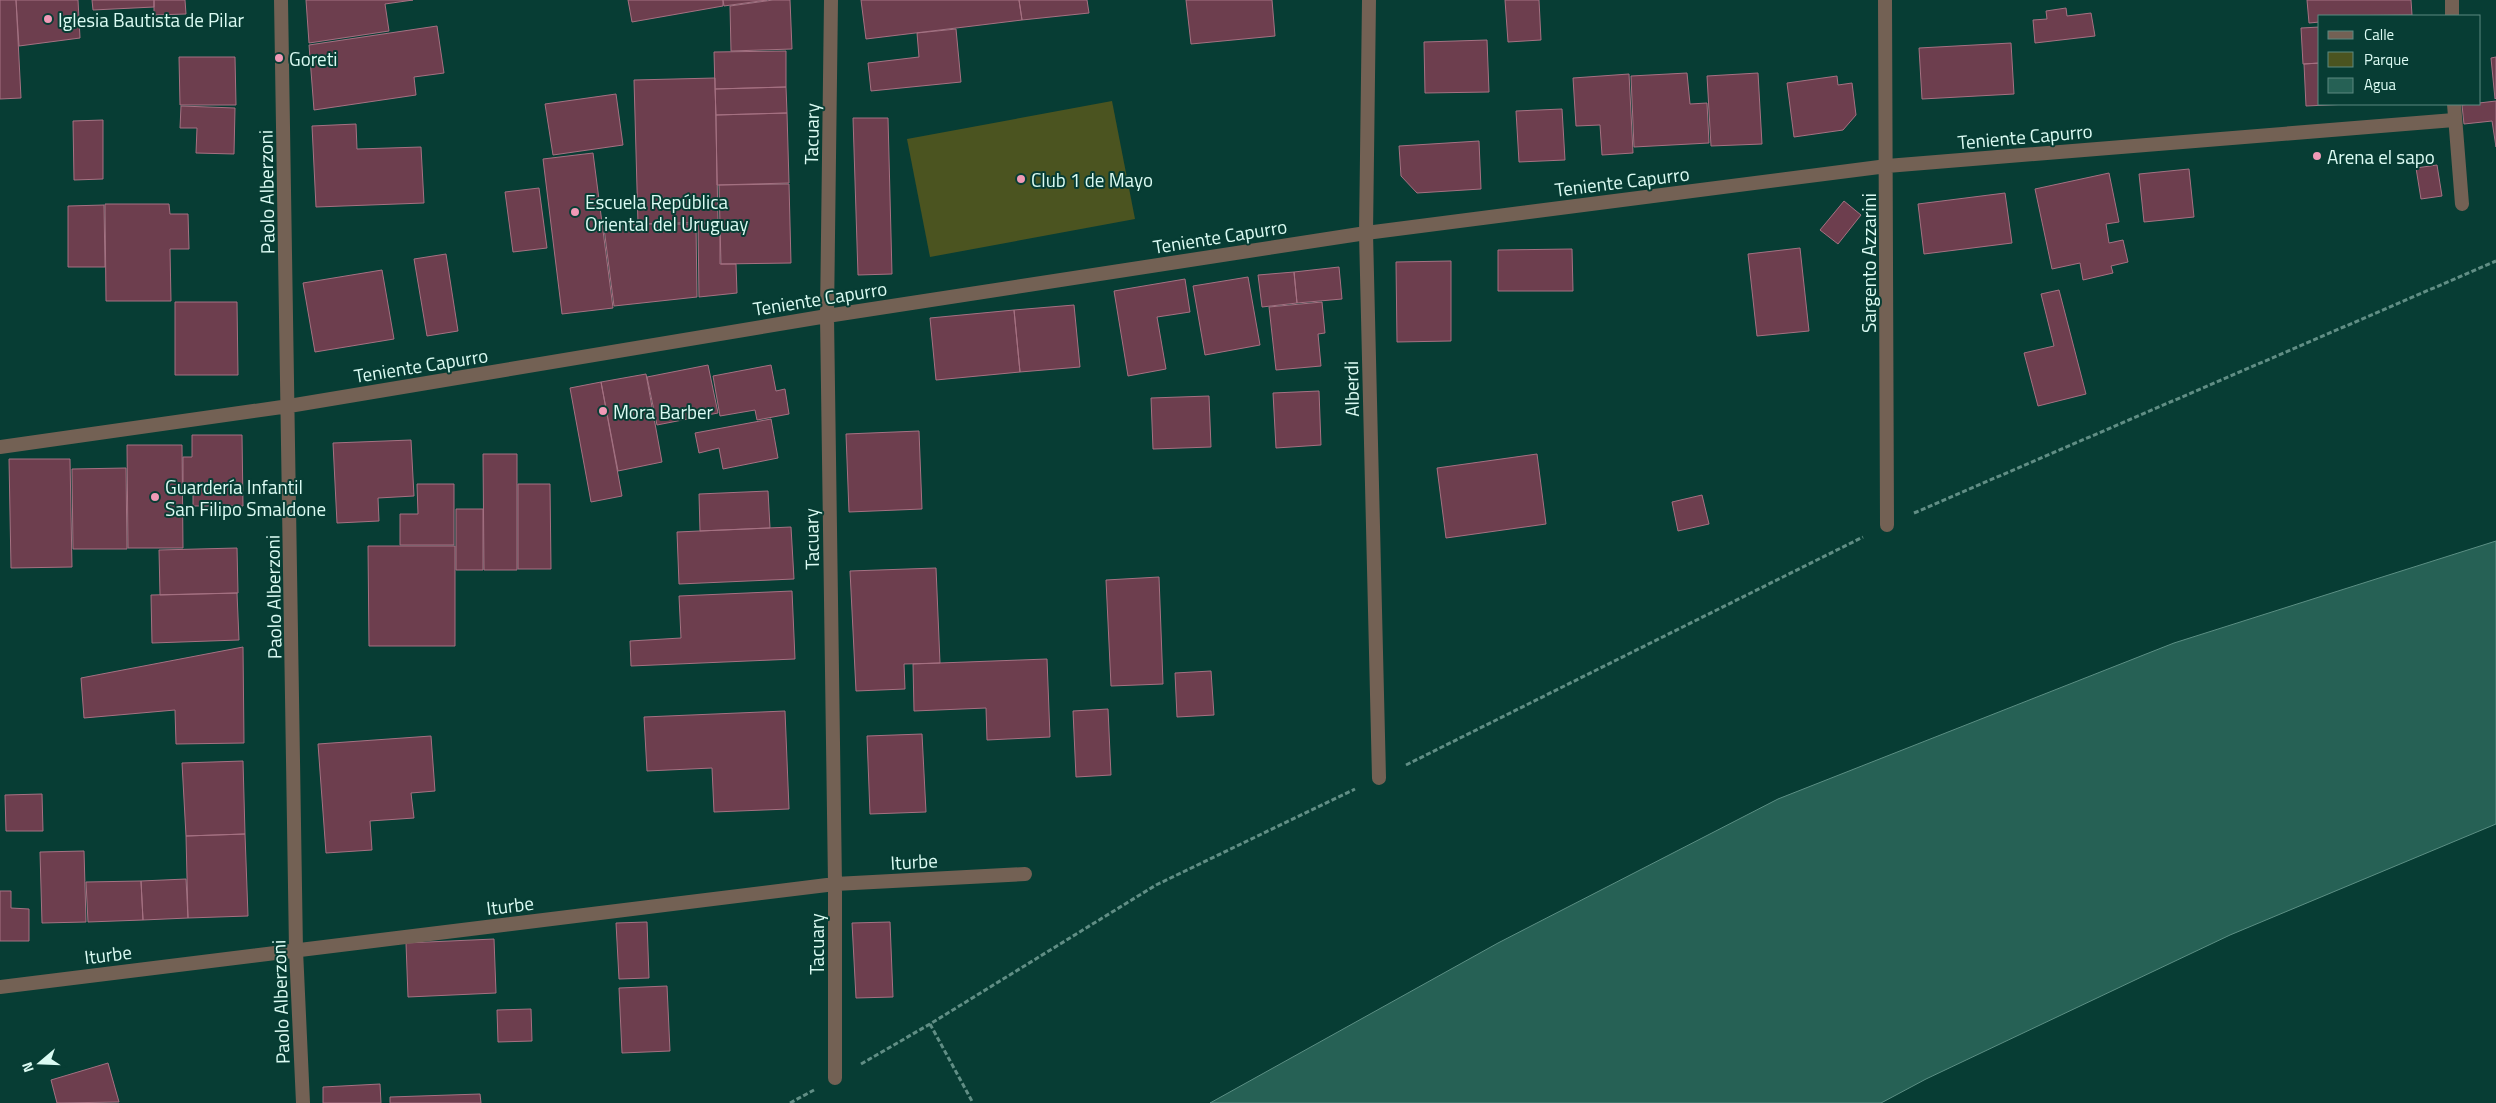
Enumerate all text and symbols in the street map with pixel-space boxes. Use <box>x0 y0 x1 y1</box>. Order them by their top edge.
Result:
place label: Iglesia Bautista de Pilar <box>58 5 244 34</box>
marker: Iglesia Bautista de Pilar <box>42 13 54 25</box>
legend <box>2318 15 2481 105</box>
text: Calle <box>2364 23 2394 46</box>
place label: Goreti <box>289 44 338 73</box>
text: Parque <box>2364 48 2409 71</box>
marker: Goreti <box>273 52 285 64</box>
text: Agua <box>2364 73 2396 96</box>
street label: Tacuary <box>796 103 826 165</box>
street label: Teniente Capurro <box>1956 116 2094 156</box>
street label: Paolo Alberzoni <box>250 130 282 254</box>
place label: Arena el sapo <box>2327 142 2435 171</box>
marker: Arena el sapo <box>2311 150 2323 162</box>
street label: Teniente Capurro <box>1553 158 1691 204</box>
place label: Club 1 de Mayo <box>1031 165 1153 194</box>
marker: Club 1 de Mayo <box>1015 173 1027 185</box>
place label: Escuela República Oriental del Uruguay <box>585 187 748 238</box>
street label: Sargento Azzarini <box>1854 193 1883 333</box>
marker: Escuela República Oriental del Uruguay <box>569 206 581 218</box>
street label: Teniente Capurro <box>1151 211 1289 261</box>
street label: Teniente Capurro <box>751 273 889 323</box>
street label: Teniente Capurro <box>352 340 490 390</box>
street label: Alberdi <box>1336 361 1366 417</box>
place label: Mora Barber <box>613 397 714 426</box>
marker: Mora Barber <box>597 405 609 417</box>
place label: Guardería Infantil San Filipo Smaldone <box>165 472 326 523</box>
marker: Guardería Infantil San Filipo Smaldone <box>149 491 161 503</box>
street label: Tacuary <box>796 508 826 570</box>
street label: Paolo Alberzoni <box>257 535 289 659</box>
street label: Iturbe <box>889 845 939 877</box>
street label: Iturbe <box>485 888 535 922</box>
street label: Tacuary <box>802 913 831 975</box>
street label: Iturbe <box>83 937 133 971</box>
street label: Paolo Alberzoni <box>263 939 297 1065</box>
north arrow <box>15 1038 65 1088</box>
text: N <box>16 1059 39 1075</box>

